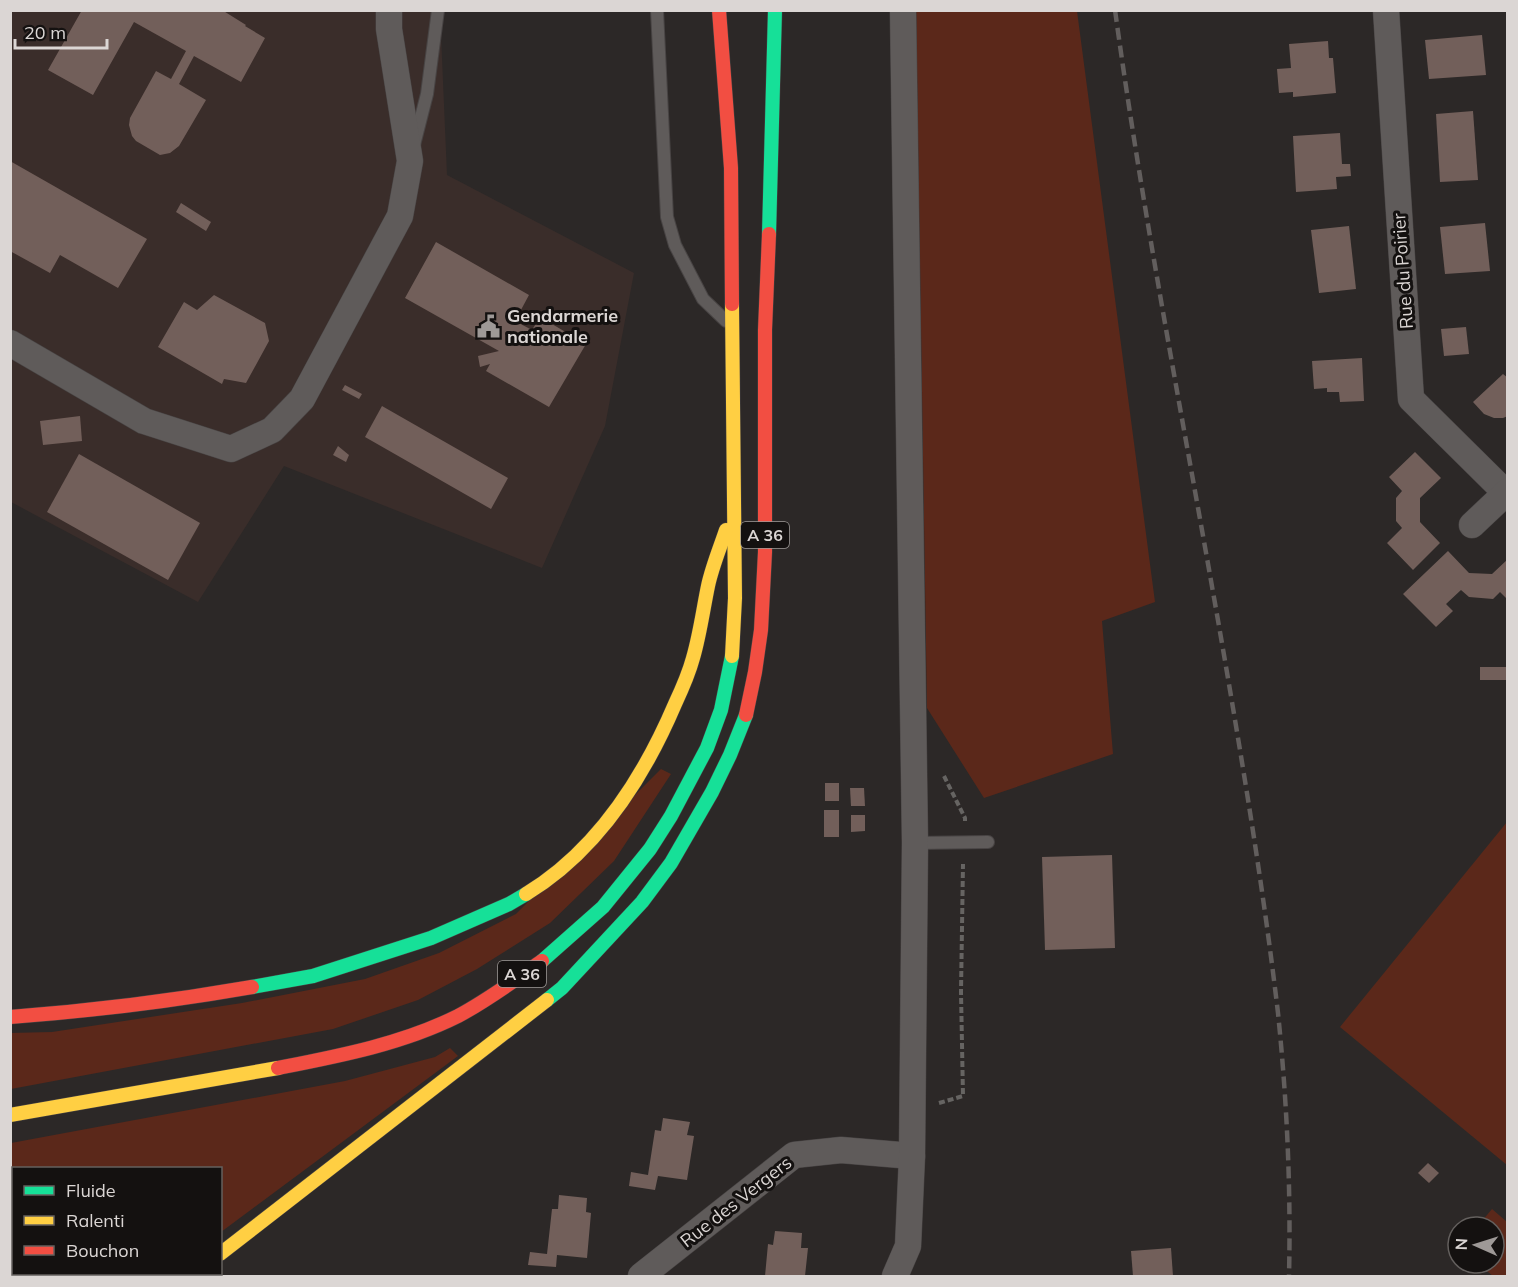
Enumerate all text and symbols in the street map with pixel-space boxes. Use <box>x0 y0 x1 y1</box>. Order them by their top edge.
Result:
scale bar <box>15 12 106 50</box>
text: 20 m <box>24 21 66 44</box>
street label: Rue du Poirier <box>1387 212 1418 330</box>
place label: Gendarmerie nationale <box>507 304 618 348</box>
public building icon: Gendarmerie nationale <box>476 313 502 339</box>
road number: A 36 <box>741 522 789 548</box>
road number: A 36 <box>498 961 546 987</box>
street label: Rue des Vergers <box>675 1151 796 1252</box>
legend <box>12 1167 222 1275</box>
text: Fluide <box>66 1179 116 1202</box>
text: Ralenti <box>66 1209 124 1232</box>
north arrow <box>1446 1215 1506 1275</box>
text: N <box>1451 1238 1471 1251</box>
text: Bouchon <box>66 1239 139 1262</box>

